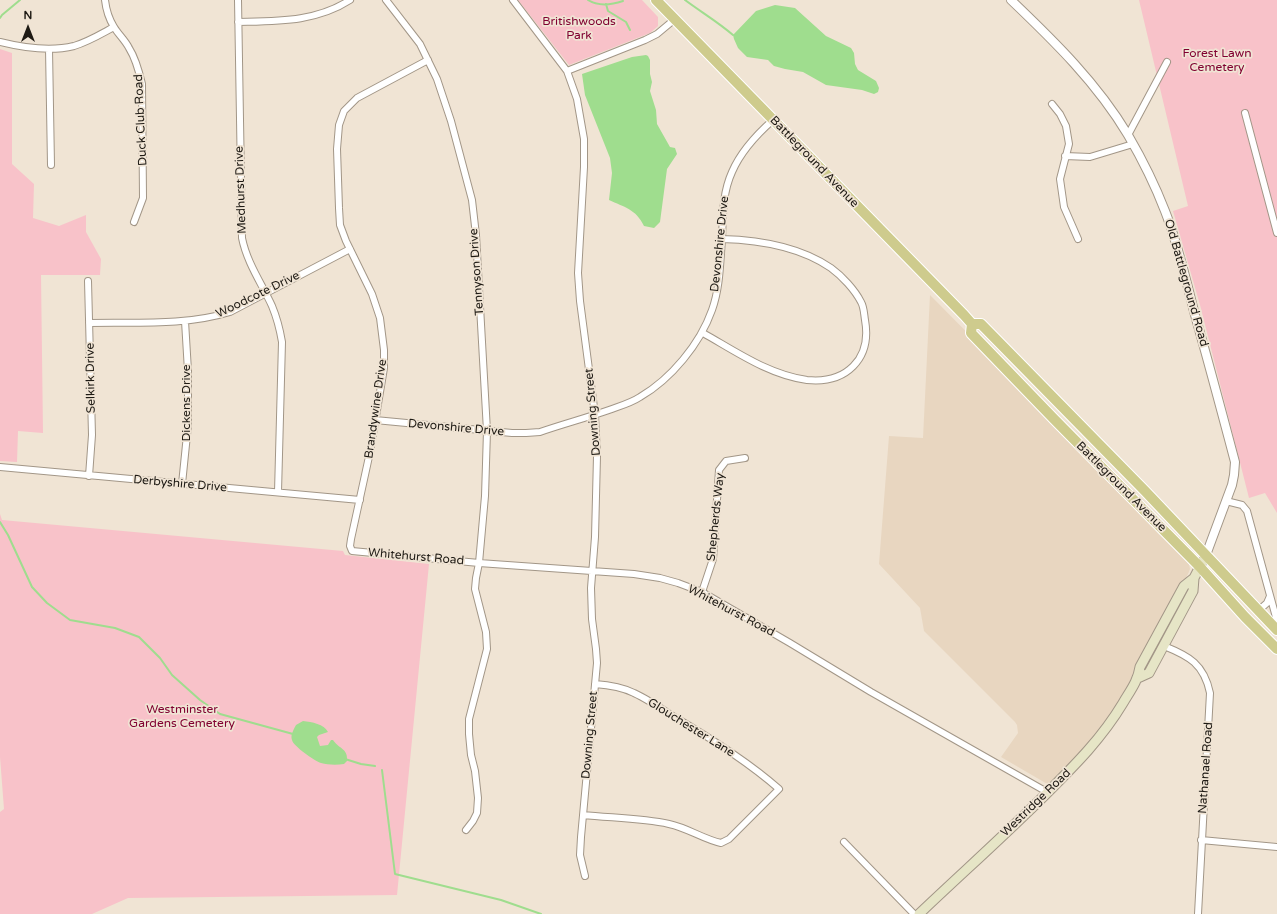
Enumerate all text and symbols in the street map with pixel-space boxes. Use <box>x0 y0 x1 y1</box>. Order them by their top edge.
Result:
north arrow <box>8 8 48 48</box>
text: N <box>24 9 32 22</box>
park label: Britishwoods Park <box>542 15 616 43</box>
park label: Forest Lawn Cemetery <box>1182 47 1252 75</box>
street label: Duck Club Road <box>131 74 151 166</box>
street label: Battleground Avenue <box>767 113 861 211</box>
street label: Medhurst Drive <box>232 146 250 234</box>
street label: Devonshire Drive <box>708 195 732 293</box>
street label: Old Battleground Road <box>1161 218 1211 348</box>
street label: Tennyson Drive <box>467 228 487 316</box>
street label: Woodcote Drive <box>214 269 302 321</box>
street label: Selkirk Drive <box>83 343 99 413</box>
street label: Brandywine Drive <box>362 358 390 460</box>
street label: Dickens Drive <box>180 364 194 442</box>
street label: Downing Street <box>582 367 604 457</box>
street label: Devonshire Drive <box>407 417 505 439</box>
street label: Battleground Avenue <box>1073 439 1169 535</box>
street label: Shepherds Way <box>704 472 728 562</box>
street label: Derbyshire Drive <box>133 473 227 495</box>
street label: Whitehurst Road <box>367 546 465 568</box>
street label: Whitehurst Road <box>685 582 777 640</box>
street label: Downing Street <box>579 690 601 780</box>
street label: Glouchester Lane <box>645 695 737 761</box>
park label: Westminster Gardens Cemetery <box>129 703 235 731</box>
street label: Nathanael Road <box>1196 722 1216 814</box>
street label: Westridge Road <box>998 766 1074 840</box>

